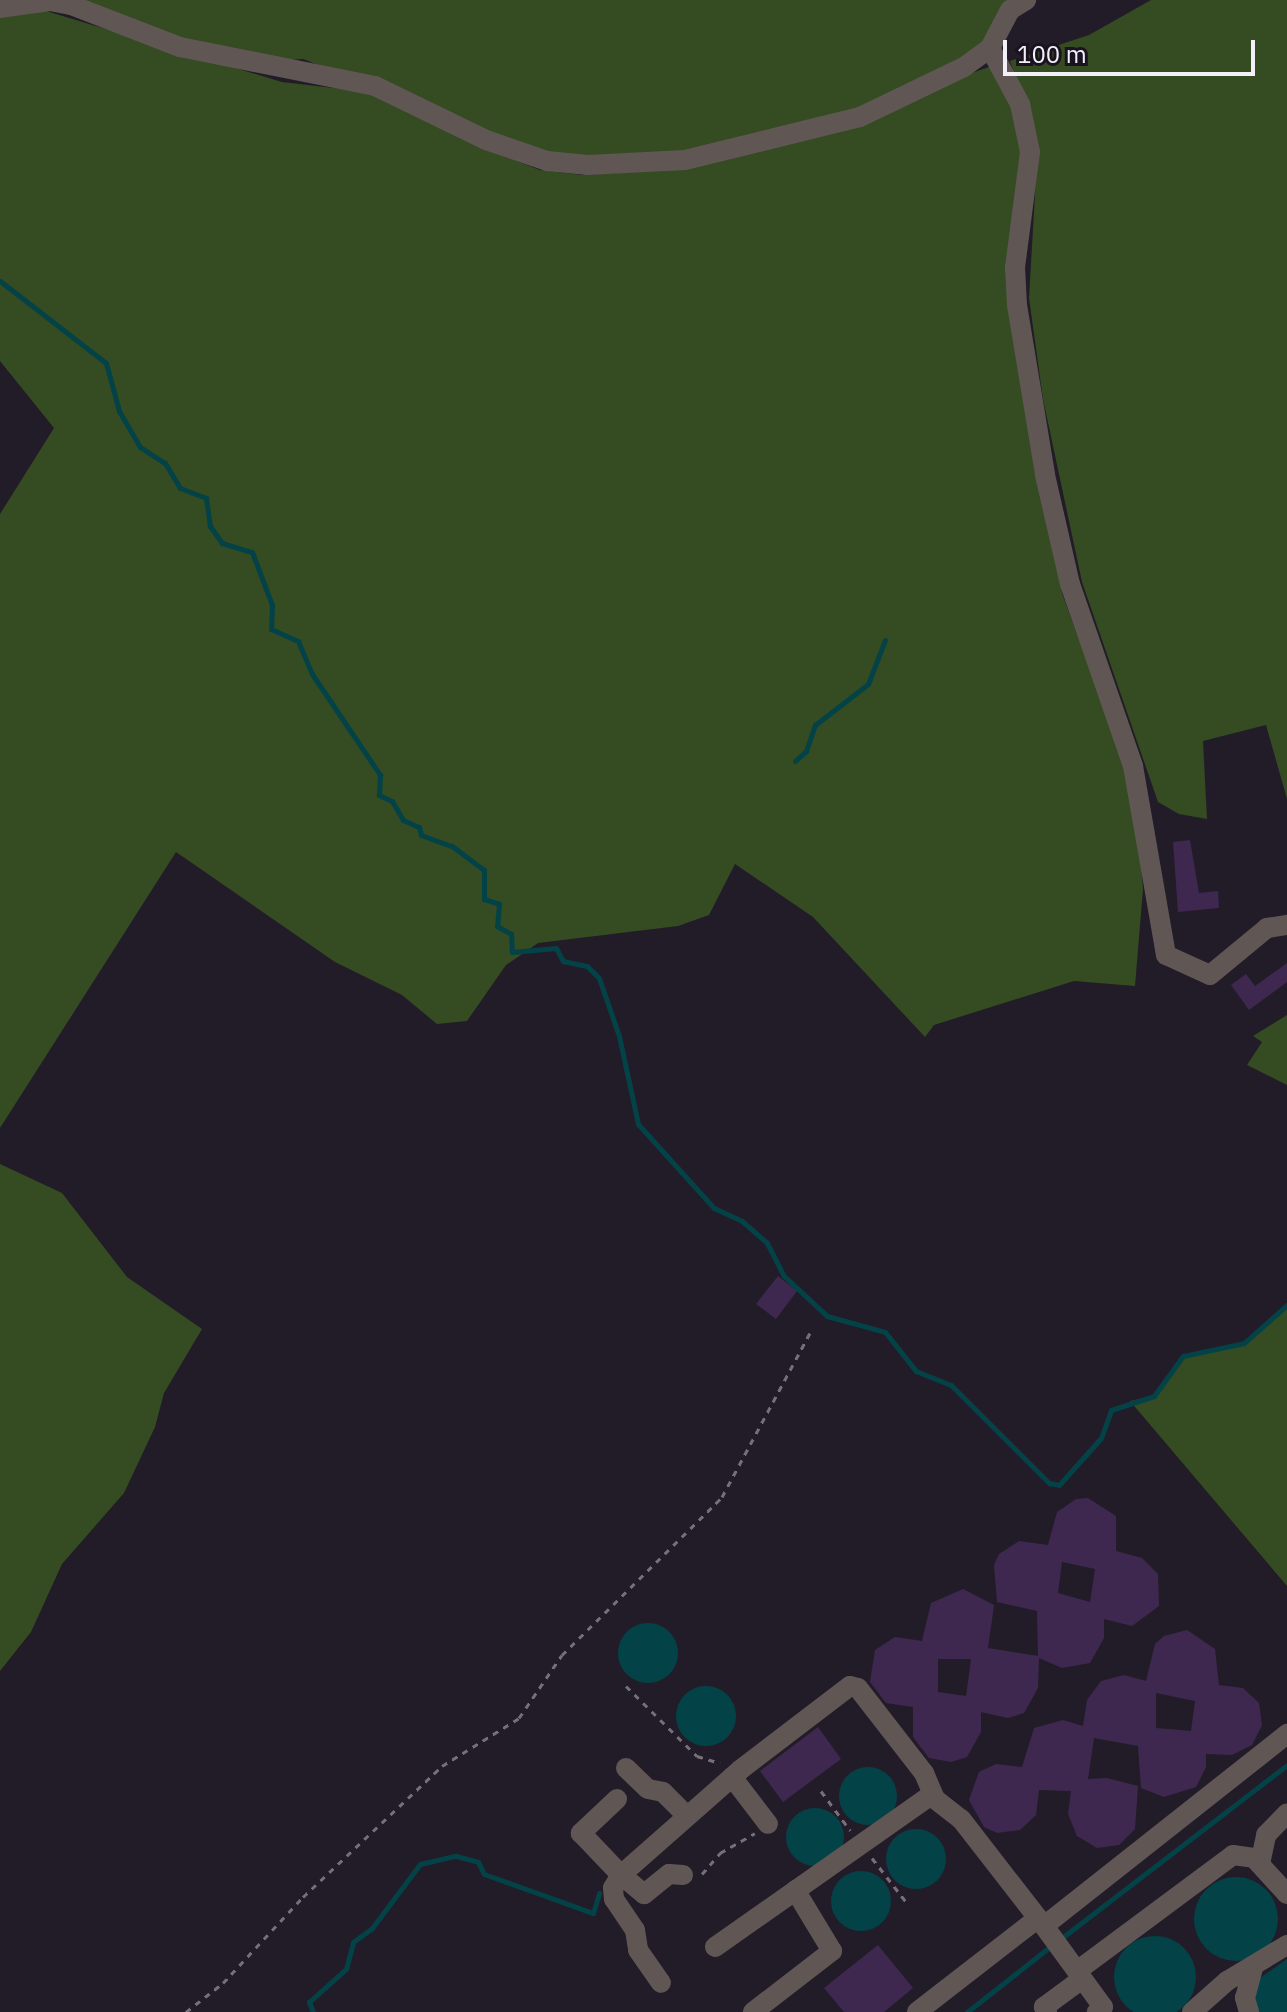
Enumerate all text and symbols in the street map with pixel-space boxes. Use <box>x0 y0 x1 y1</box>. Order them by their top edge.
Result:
scale bar <box>1007 24 1259 74</box>
text: 100 m <box>1017 38 1087 70</box>

